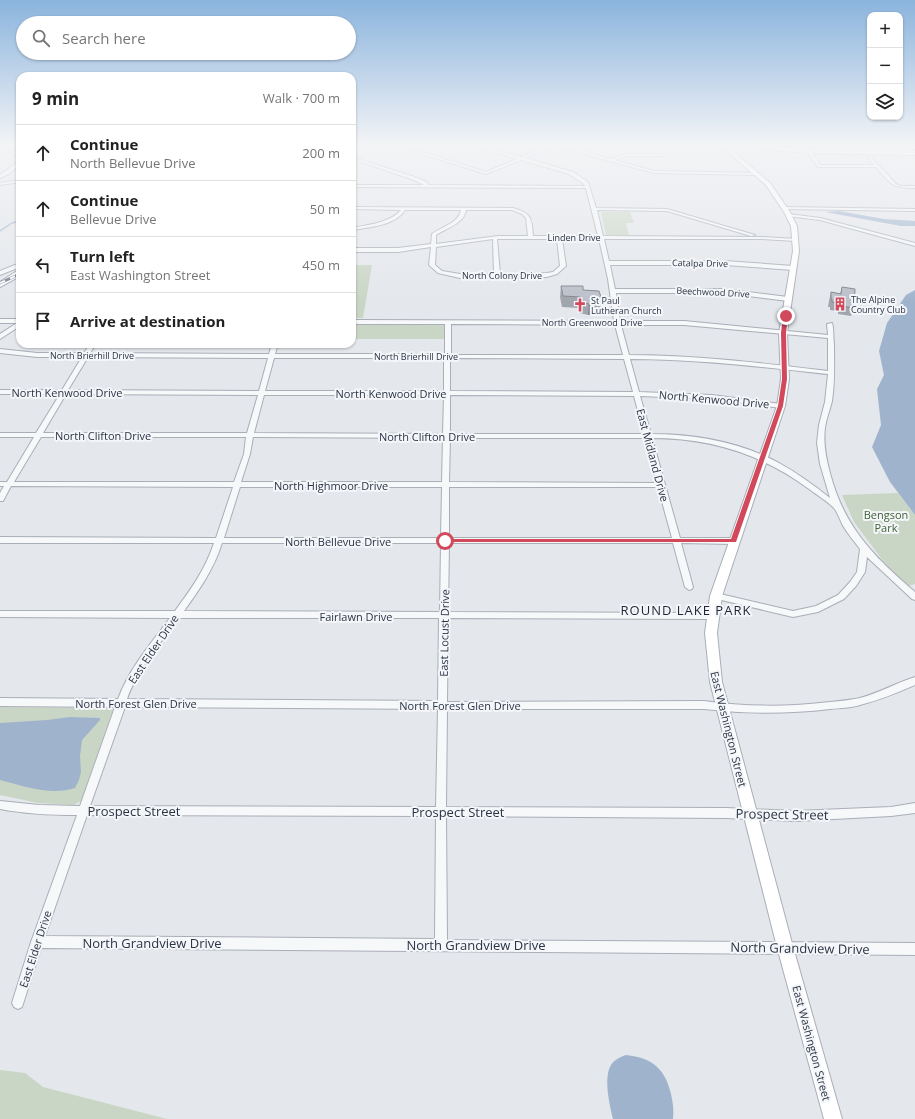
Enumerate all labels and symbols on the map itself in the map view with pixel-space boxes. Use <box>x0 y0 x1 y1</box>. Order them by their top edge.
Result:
street label: Linden Drive <box>548 231 600 244</box>
street label: Catalpa Drive <box>672 256 728 270</box>
street label: North Colony Drive <box>462 269 542 282</box>
street label: Beechwood Drive <box>676 284 750 300</box>
place label: The Alpine Country Club <box>851 293 906 316</box>
place label: St Paul Lutheran Church <box>591 294 662 317</box>
building icon: The Alpine Country Club <box>832 296 848 312</box>
church icon: St Paul Lutheran Church <box>572 297 588 313</box>
route end <box>777 307 795 325</box>
street label: North Greenwood Drive <box>542 316 642 329</box>
street label: North Brierhill Drive <box>50 349 134 362</box>
street label: North Brierhill Drive <box>374 350 458 363</box>
street label: North Kenwood Drive <box>12 385 122 400</box>
street label: North Kenwood Drive <box>336 386 446 401</box>
street label: North Kenwood Drive <box>658 387 770 411</box>
street label: East Midland Drive <box>633 407 673 503</box>
street label: North Clifton Drive <box>55 428 151 443</box>
street label: North Clifton Drive <box>379 429 475 444</box>
street label: North Highmoor Drive <box>274 478 388 493</box>
park label: Bengson Park <box>864 507 908 535</box>
route start <box>436 532 454 550</box>
street label: North Bellevue Drive <box>285 534 391 549</box>
street label: East Locust Drive <box>436 589 452 677</box>
district label: ROUND LAKE PARK <box>621 601 751 619</box>
street label: Fairlawn Drive <box>319 609 393 624</box>
street label: East Elder Drive <box>124 612 182 686</box>
street label: East Washington Street <box>707 670 751 789</box>
street label: North Forest Glen Drive <box>75 696 197 711</box>
street label: North Forest Glen Drive <box>399 698 521 713</box>
street label: Prospect Street <box>88 802 181 820</box>
street label: Prospect Street <box>412 803 505 821</box>
street label: Prospect Street <box>735 804 829 824</box>
street label: East Elder Drive <box>15 908 55 990</box>
street label: North Grandview Drive <box>82 934 222 952</box>
street label: North Grandview Drive <box>406 936 546 954</box>
street label: North Grandview Drive <box>730 938 870 958</box>
street label: East Washington Street <box>789 984 835 1102</box>

